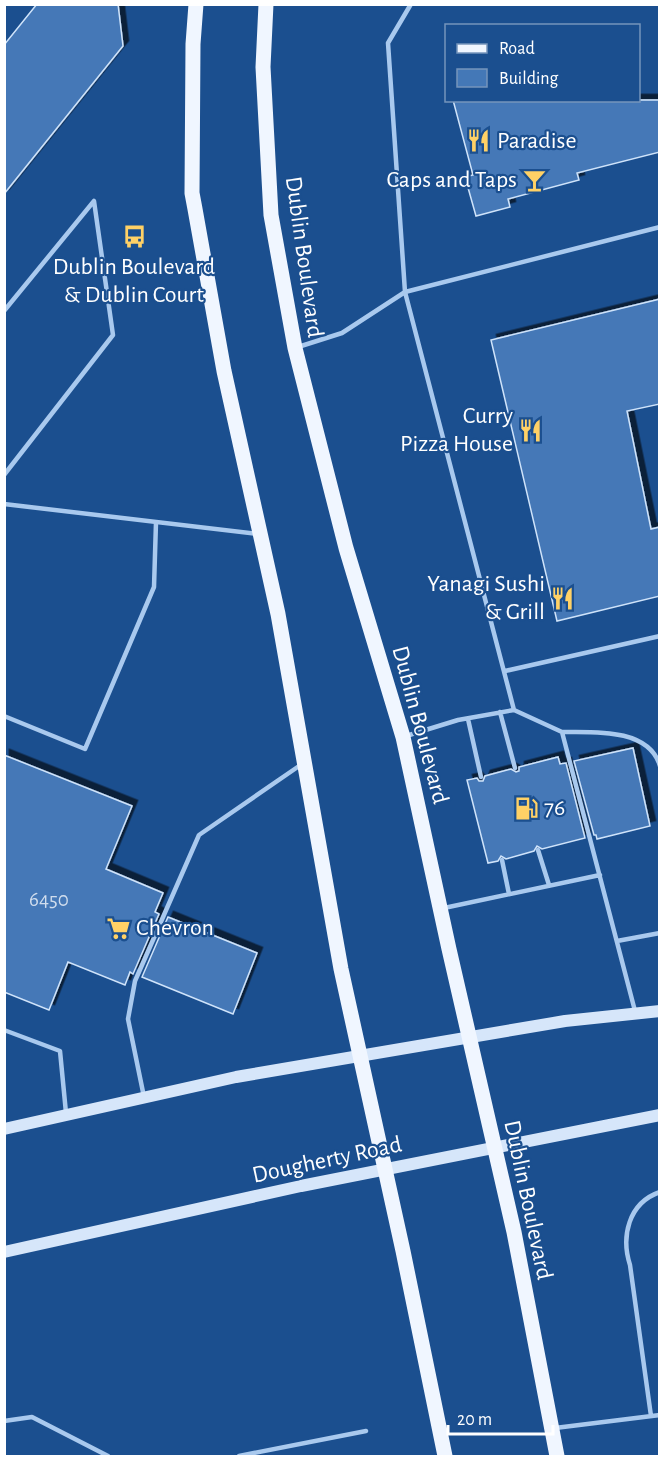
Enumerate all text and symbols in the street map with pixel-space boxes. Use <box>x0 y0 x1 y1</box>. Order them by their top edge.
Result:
legend <box>445 24 640 102</box>
text: Road <box>499 40 535 58</box>
text: Building <box>499 70 559 88</box>
restaurant icon: Paradise <box>466 128 492 154</box>
place label: Paradise <box>497 129 576 153</box>
bar icon: Caps and Taps <box>522 167 548 193</box>
place label: Caps and Taps <box>386 168 517 192</box>
street label: Dublin Boulevard <box>281 175 327 339</box>
bus stop icon: Dublin Boulevard & Dublin Court <box>121 224 147 250</box>
place label: Dublin Boulevard & Dublin Court <box>53 255 215 307</box>
place label: Curry Pizza House <box>400 404 513 456</box>
restaurant icon: Curry Pizza House <box>518 417 544 443</box>
place label: Yanagi Sushi & Grill <box>427 572 545 624</box>
restaurant icon: Yanagi Sushi & Grill <box>550 585 576 611</box>
street label: Dublin Boulevard <box>387 643 453 807</box>
fuel station icon: 76 <box>513 795 539 821</box>
place label: 76 <box>544 796 565 820</box>
house number: 6450 <box>29 889 69 910</box>
supermarket icon: Chevron <box>105 915 131 941</box>
place label: Chevron <box>136 916 214 940</box>
street label: Dublin Boulevard <box>499 1118 557 1282</box>
street label: Dougherty Road <box>250 1132 404 1188</box>
scale bar <box>448 1398 553 1436</box>
text: 20 m <box>457 1411 492 1429</box>

